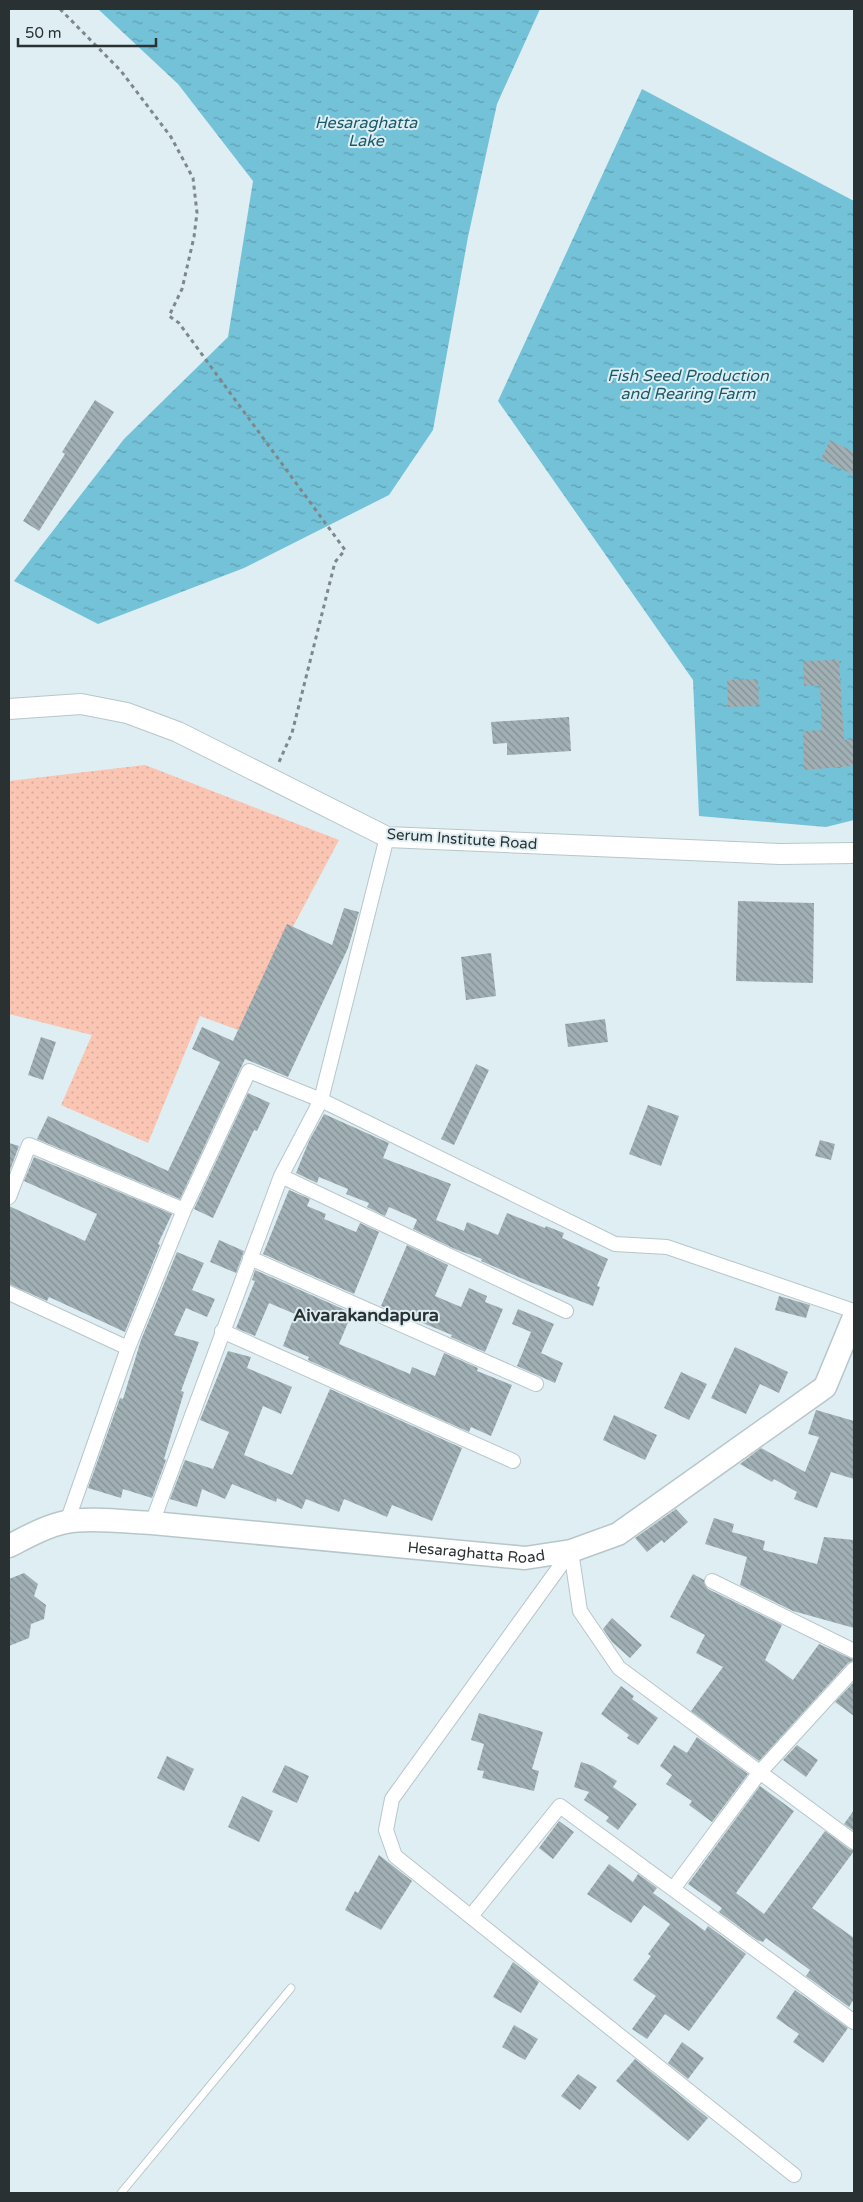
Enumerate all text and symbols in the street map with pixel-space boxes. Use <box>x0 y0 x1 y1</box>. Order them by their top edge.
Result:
scale bar <box>18 15 155 47</box>
text: 50 m <box>25 24 62 42</box>
water label: Hesaraghatta Lake <box>315 113 418 151</box>
water label: Fish Seed Production and Rearing Farm <box>607 366 770 404</box>
street label: Serum Institute Road <box>386 825 538 853</box>
district label: Aivarakandapura <box>293 1304 439 1326</box>
street label: Hesaraghatta Road <box>407 1538 546 1567</box>

